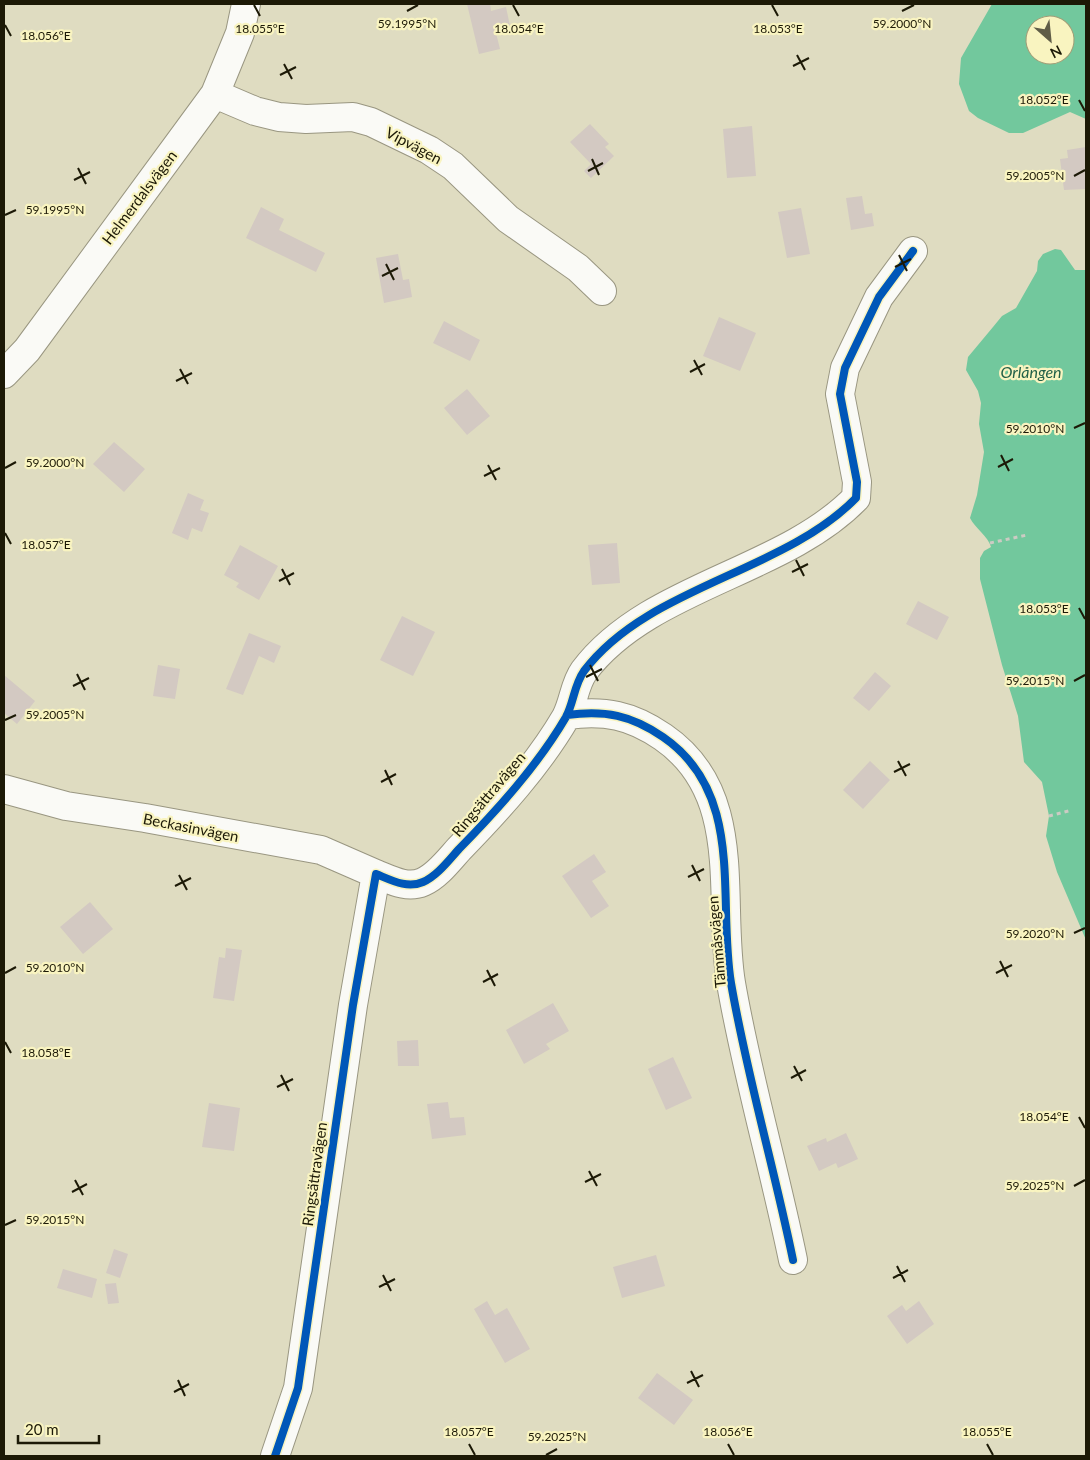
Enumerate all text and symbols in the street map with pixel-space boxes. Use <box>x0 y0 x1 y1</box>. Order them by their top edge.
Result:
north arrow <box>1025 15 1075 65</box>
text: 59.1995°N <box>378 16 436 31</box>
text: 59.2000°N <box>873 16 931 31</box>
text: 18.055°E <box>235 21 285 36</box>
text: 18.054°E <box>494 21 544 36</box>
text: 18.053°E <box>753 21 803 36</box>
text: 18.056°E <box>21 28 71 43</box>
text: N <box>1047 42 1065 62</box>
text: 18.052°E <box>1019 92 1069 107</box>
street label: Vipvägen <box>383 123 445 167</box>
street label: Helmerdalsvägen <box>98 147 180 247</box>
text: 59.2005°N <box>1006 168 1064 183</box>
text: 59.1995°N <box>26 202 84 217</box>
water label: Orlången <box>1000 362 1062 381</box>
text: 59.2010°N <box>1006 421 1064 436</box>
text: 59.2000°N <box>26 455 84 470</box>
text: 18.057°E <box>21 537 71 552</box>
text: 18.053°E <box>1019 601 1069 616</box>
text: 59.2015°N <box>1006 673 1064 688</box>
text: 59.2005°N <box>26 707 84 722</box>
street label: Ringsättravägen <box>447 748 529 840</box>
street label: Beckasinvägen <box>142 809 240 845</box>
street label: Tämmåsvägen <box>703 895 729 989</box>
text: 59.2020°N <box>1006 926 1064 941</box>
text: 59.2010°N <box>26 960 84 975</box>
text: 18.058°E <box>21 1045 71 1060</box>
text: 18.054°E <box>1019 1109 1069 1124</box>
street label: Ringsättravägen <box>298 1121 330 1227</box>
text: 59.2025°N <box>1006 1178 1064 1193</box>
text: 59.2015°N <box>26 1212 84 1227</box>
scale bar <box>18 1412 99 1444</box>
text: 20 m <box>25 1420 59 1438</box>
text: 18.057°E <box>444 1424 494 1439</box>
text: 18.056°E <box>703 1424 753 1439</box>
text: 18.055°E <box>962 1424 1012 1439</box>
text: 59.2025°N <box>528 1429 586 1444</box>

